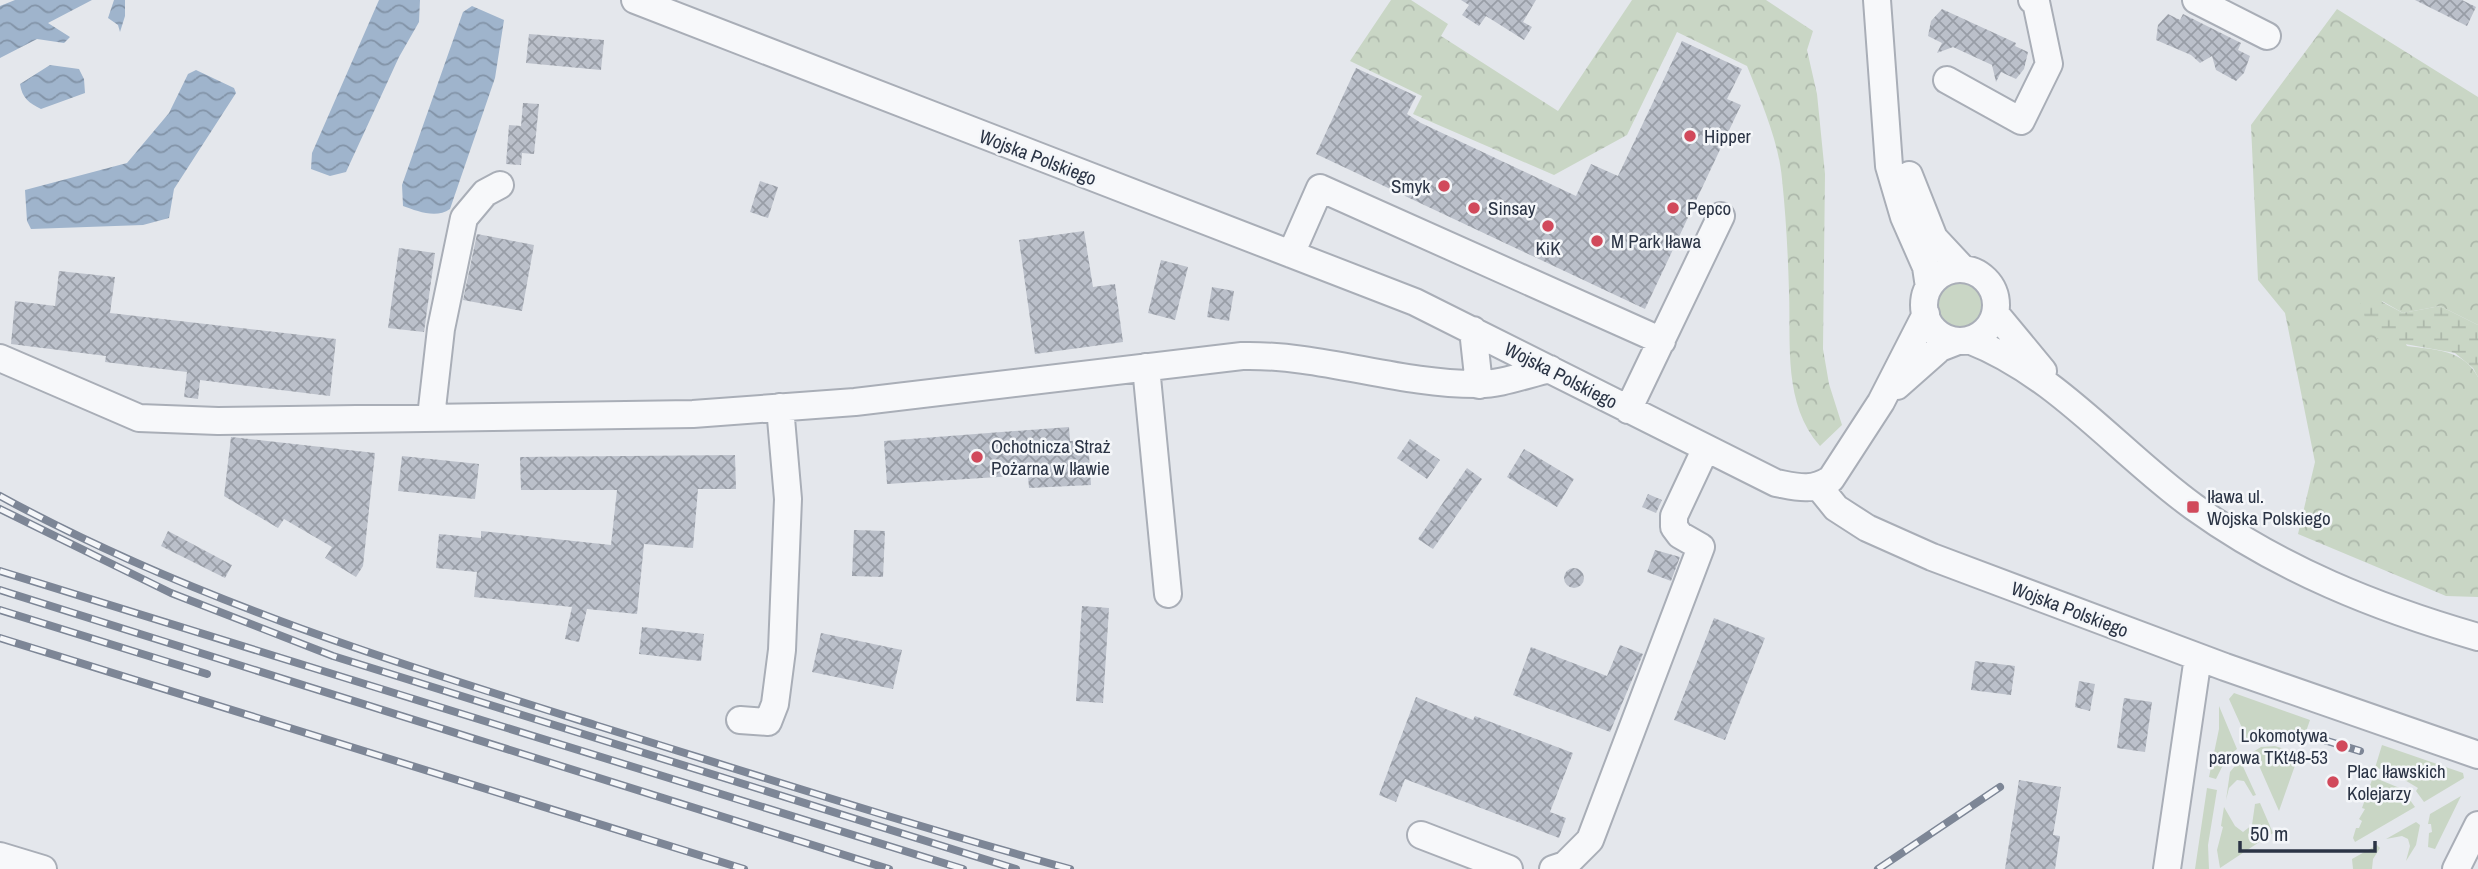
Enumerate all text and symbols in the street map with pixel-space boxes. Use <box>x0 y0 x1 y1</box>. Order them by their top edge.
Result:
street label: Wojska Polskiego <box>976 123 1100 191</box>
place label: Hipper <box>1704 123 1752 149</box>
marker: Hipper <box>1682 128 1698 144</box>
place label: Smyk <box>1391 173 1430 199</box>
marker: Smyk <box>1436 178 1452 194</box>
place label: Sinsay <box>1488 195 1536 221</box>
place label: Pepco <box>1687 195 1731 221</box>
marker: Sinsay <box>1466 200 1482 216</box>
marker: Pepco <box>1665 200 1681 216</box>
marker: KiK <box>1540 218 1556 234</box>
place label: M Park Iława <box>1611 228 1701 254</box>
marker: M Park Iława <box>1589 233 1605 249</box>
place label: KiK <box>1535 235 1561 261</box>
street label: Wojska Polskiego <box>1500 335 1622 415</box>
place label: Ochotnicza Straż Pożarna w Iławie <box>991 433 1111 481</box>
marker: Ochotnicza Straż Pożarna w Iławie <box>969 449 985 465</box>
place label: Iława ul. Wojska Polskiego <box>2207 483 2331 531</box>
marker: Iława ul. Wojska Polskiego <box>2185 499 2201 515</box>
street label: Wojska Polskiego <box>2008 575 2132 643</box>
place label: Lokomotywa parowa TKt48-53 <box>2209 722 2328 770</box>
marker: Lokomotywa parowa TKt48-53 <box>2334 738 2350 754</box>
place label: Plac Iławskich Kolejarzy <box>2347 758 2446 806</box>
marker: Plac Iławskich Kolejarzy <box>2325 774 2341 790</box>
scale bar <box>2240 810 2375 854</box>
text: 50 m <box>2250 819 2288 848</box>

